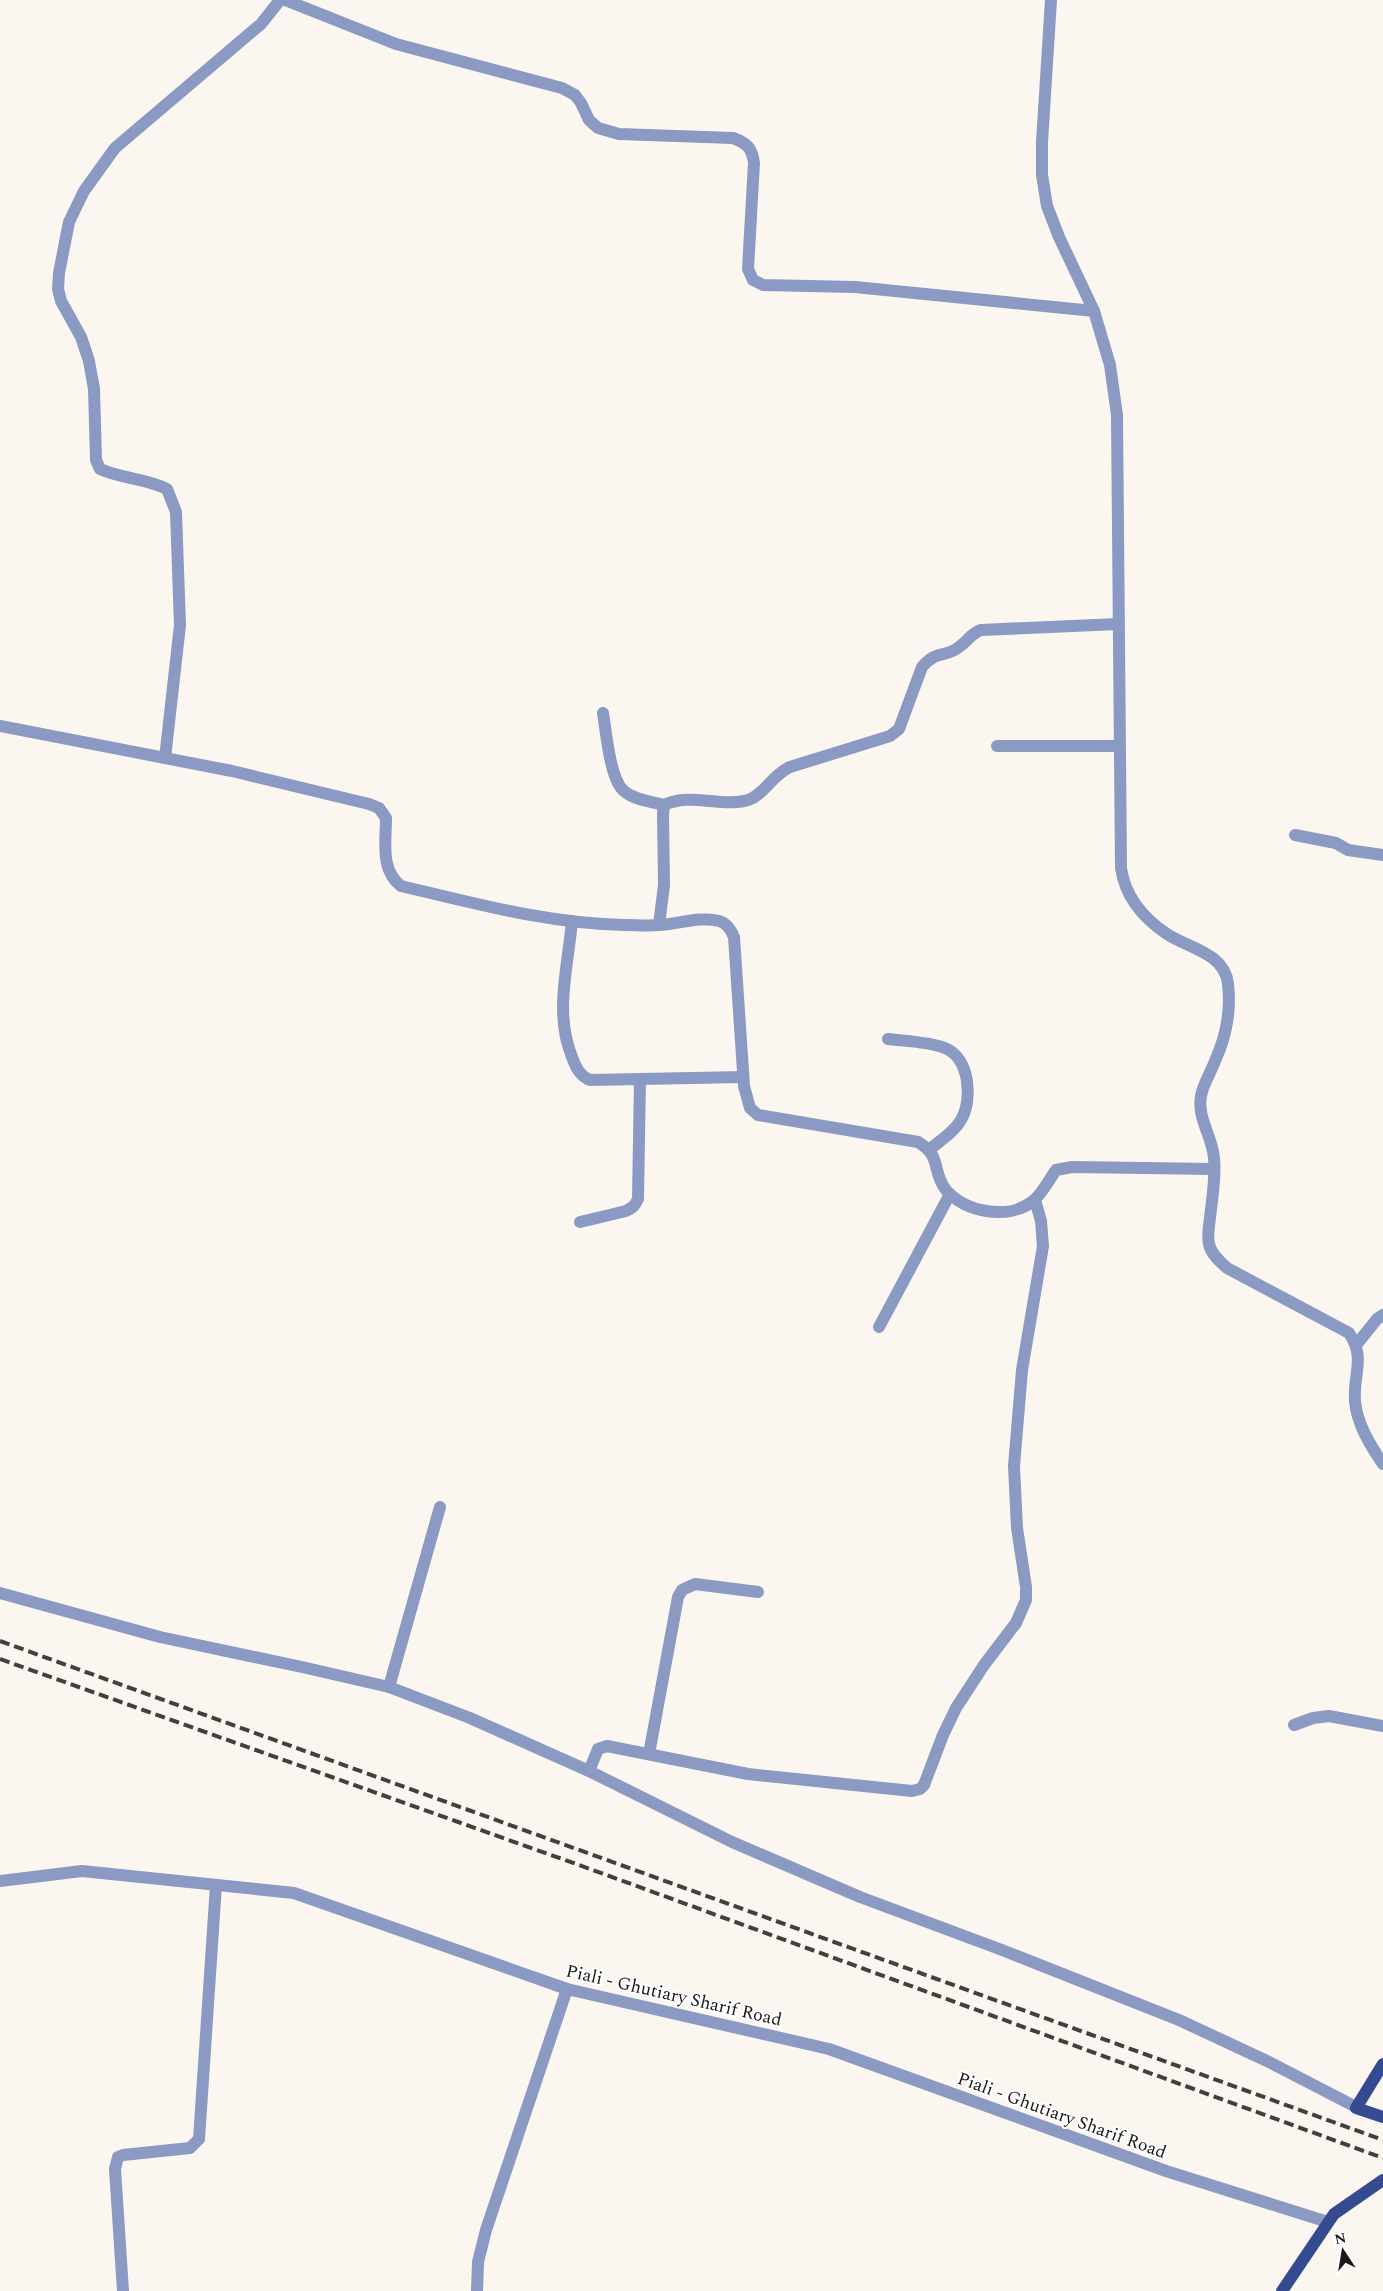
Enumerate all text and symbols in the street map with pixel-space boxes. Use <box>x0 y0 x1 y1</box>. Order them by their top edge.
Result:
street label: Piali - Ghutiary Sharif Road <box>563 1958 784 2033</box>
street label: Piali - Ghutiary Sharif Road <box>953 2065 1170 2166</box>
north arrow <box>1318 2226 1368 2276</box>
text: N <box>1333 2227 1348 2250</box>

